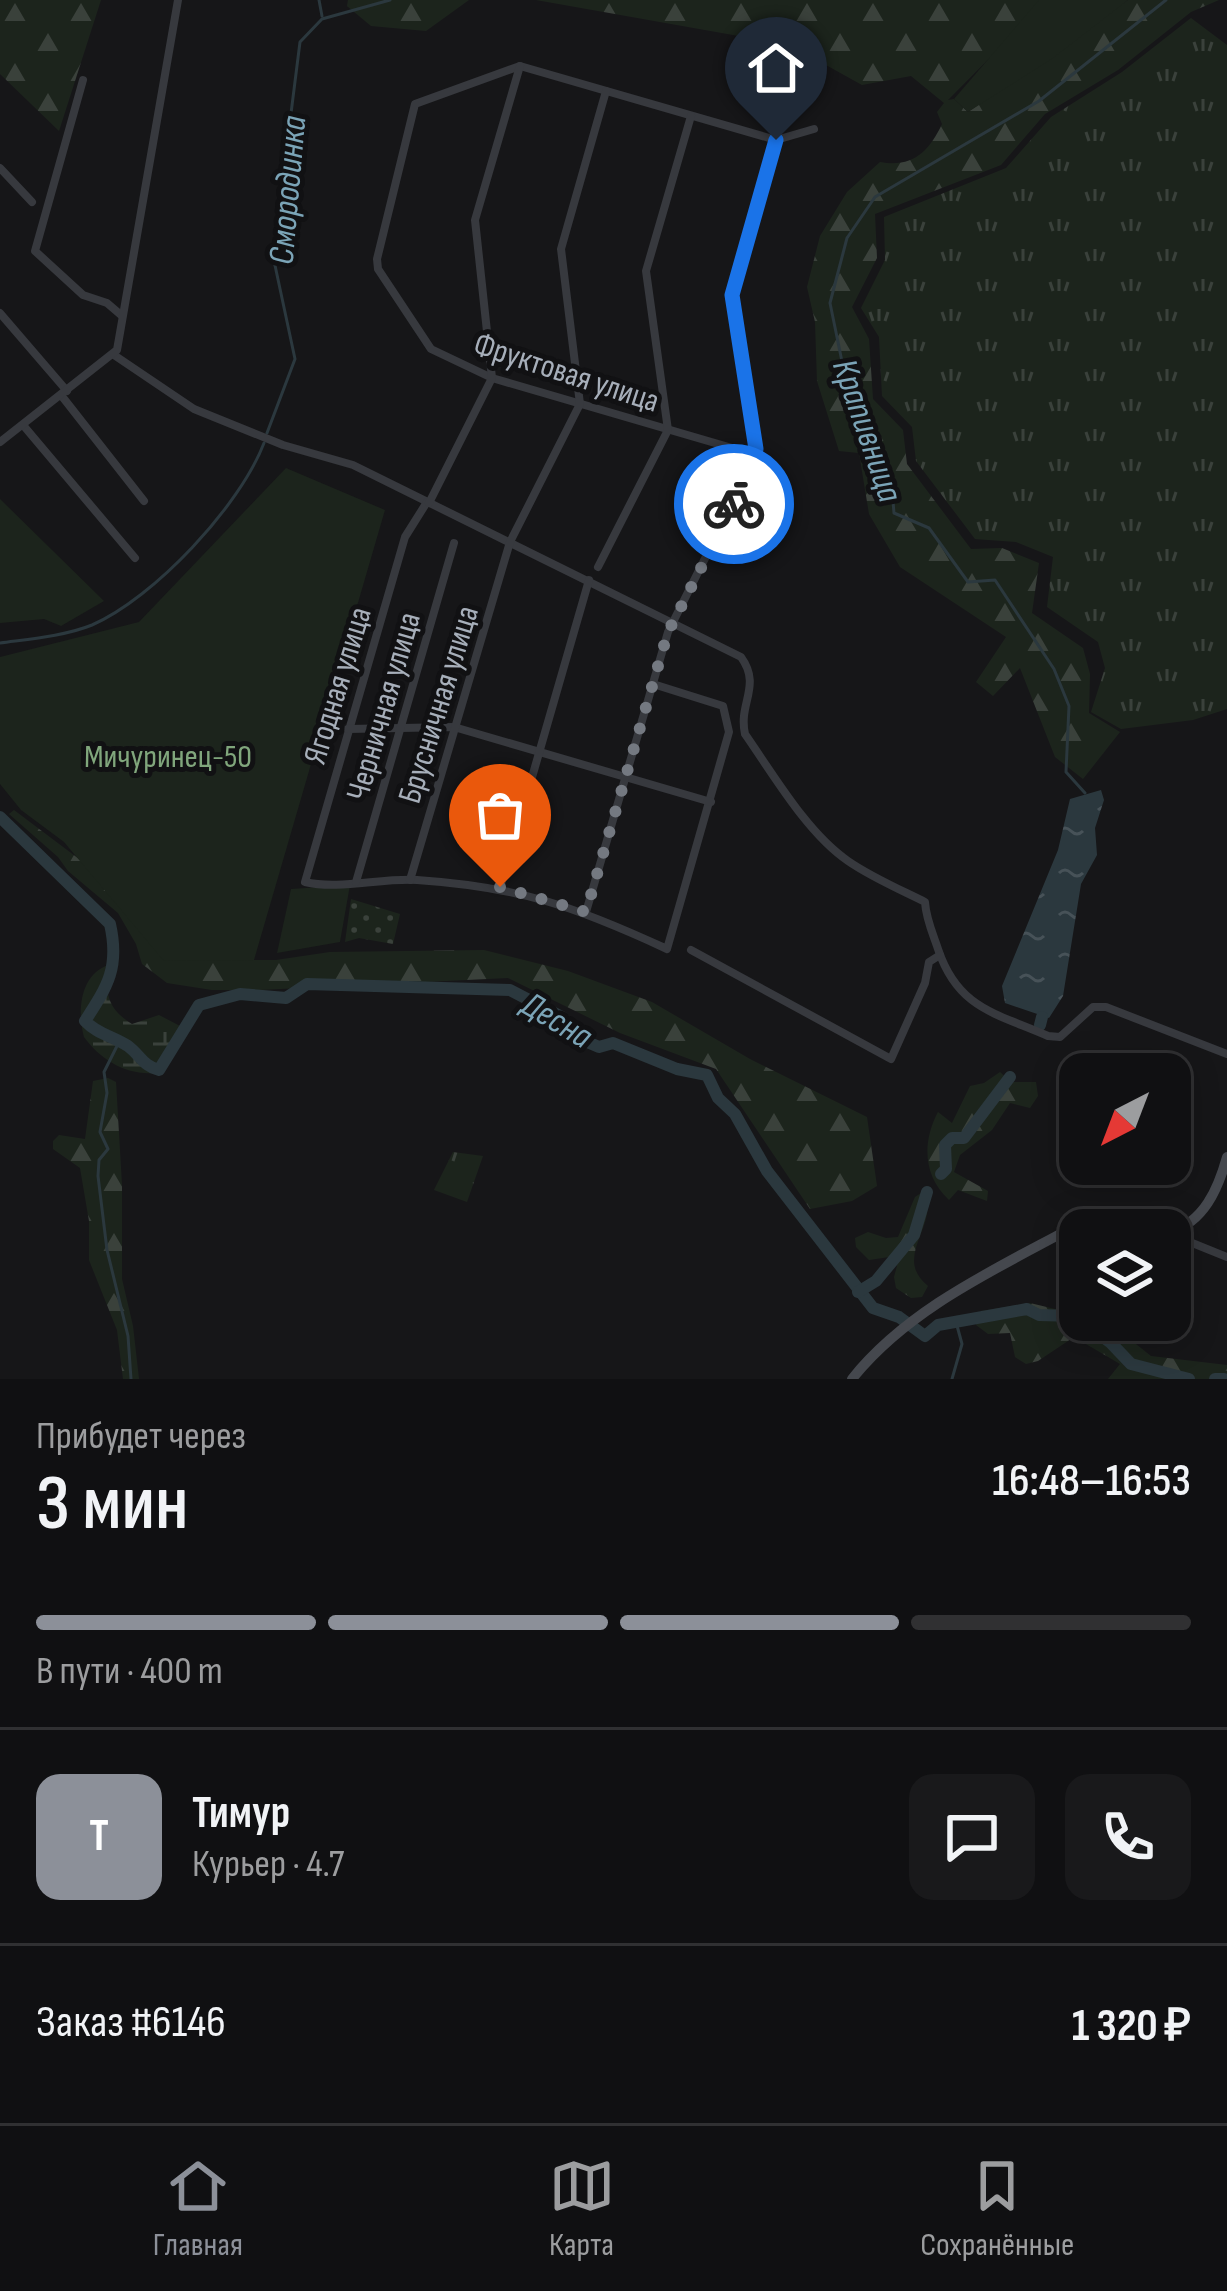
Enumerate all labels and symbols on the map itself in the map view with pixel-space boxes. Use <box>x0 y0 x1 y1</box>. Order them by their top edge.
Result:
pin <box>725 17 827 140</box>
water label: Смородинка <box>261 114 316 266</box>
street label: Фруктовая улица <box>469 324 664 422</box>
water label: Крапивница <box>822 354 911 508</box>
courier <box>674 444 794 564</box>
street label: Брусничная улица <box>390 601 488 808</box>
street label: Ягодная улица <box>295 602 381 769</box>
street label: Черничная улица <box>338 608 430 805</box>
park label: Мичуринец-50 <box>84 737 252 777</box>
pin <box>449 764 551 887</box>
water label: Десна <box>512 983 600 1059</box>
north arrow <box>1059 1053 1191 1185</box>

